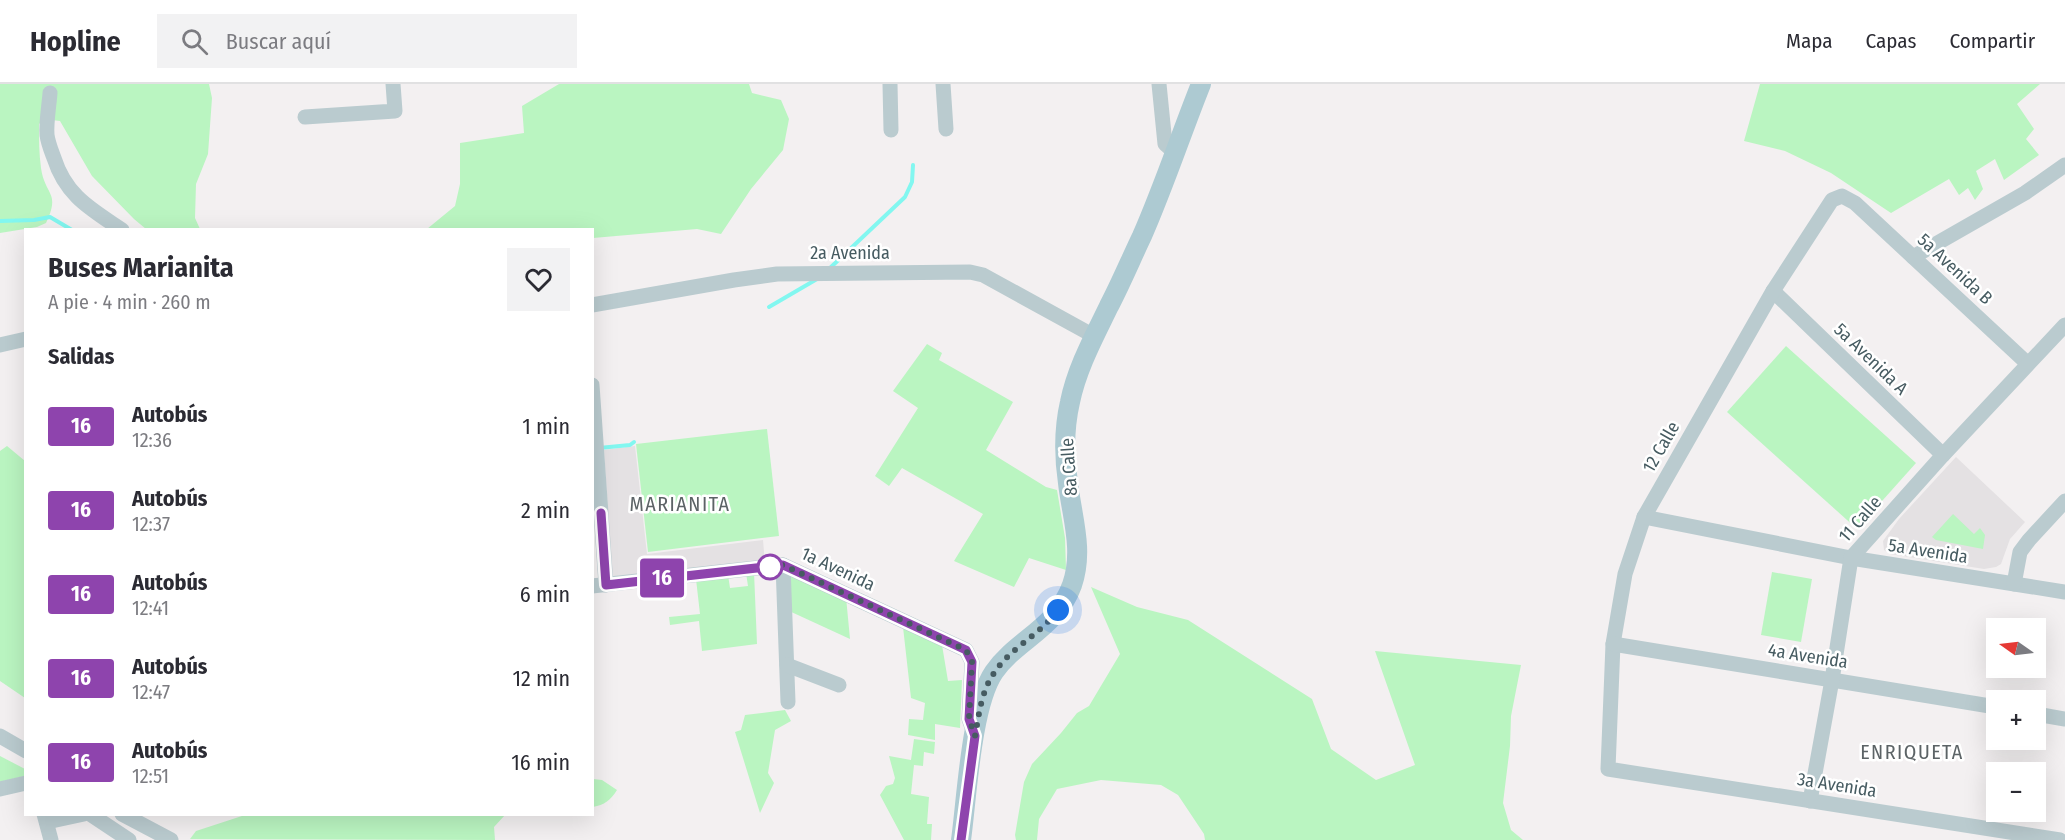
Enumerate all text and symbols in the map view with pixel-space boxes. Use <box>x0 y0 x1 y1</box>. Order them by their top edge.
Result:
search box <box>157 14 577 68</box>
text: Hopline <box>30 25 121 58</box>
icon: search <box>178 25 211 58</box>
text: Buscar aquí <box>226 28 331 55</box>
text: Mapa <box>1786 28 1833 54</box>
text: Capas <box>1866 28 1916 54</box>
text: Compartir <box>1949 28 2035 54</box>
street label: 5a Avenida B <box>1913 229 1997 309</box>
street label: 2a Avenida <box>810 242 890 264</box>
button: heart <box>507 248 570 311</box>
text: Buses Marianita <box>48 251 234 284</box>
text: A pie · 4 min · 260 m <box>48 290 211 314</box>
street label: 5a Avenida A <box>1830 319 1913 400</box>
text: Salidas <box>48 343 114 370</box>
text: Autobús <box>132 401 207 428</box>
text: 16 <box>71 413 91 439</box>
text: 1 min <box>522 413 570 440</box>
street label: 12 Calle <box>1638 418 1684 476</box>
text: 12:36 <box>132 428 172 452</box>
street label: 8a Calle <box>1056 437 1082 497</box>
text: Autobús <box>132 485 207 512</box>
street label: 11 Calle <box>1834 491 1886 547</box>
district label: MARIANITA <box>629 492 731 516</box>
text: 16 <box>71 497 91 523</box>
text: 2 min <box>521 497 570 524</box>
text: 12:37 <box>132 512 170 536</box>
street label: 5a Avenida <box>1887 534 1969 568</box>
street label: 1a Avenida <box>798 542 879 596</box>
unlabelled marker <box>757 554 783 580</box>
line badge: 16 <box>635 558 689 598</box>
text: 16 <box>652 565 672 591</box>
text: Autobús <box>132 569 207 596</box>
text: 16 <box>71 581 91 607</box>
text: 6 min <box>520 581 570 608</box>
your location <box>1043 595 1073 625</box>
text: 12:41 <box>132 596 169 620</box>
north arrow <box>1986 618 2046 678</box>
map controls <box>1986 618 2046 822</box>
street label: 4a Avenida <box>1766 639 1850 673</box>
text: Autobús <box>132 653 207 680</box>
text: 16 <box>71 665 91 691</box>
text: 12 min <box>512 665 570 692</box>
text: 12:47 <box>132 680 170 704</box>
button: + <box>1986 690 2046 750</box>
text: Autobús <box>132 737 207 764</box>
district label: ENRIQUETA <box>1860 740 1964 764</box>
text: 16 <box>71 749 91 775</box>
text: 16 min <box>511 749 570 776</box>
button: − <box>1986 762 2046 822</box>
text: 12:51 <box>132 764 169 788</box>
street label: 3a Avenida <box>1796 768 1878 802</box>

